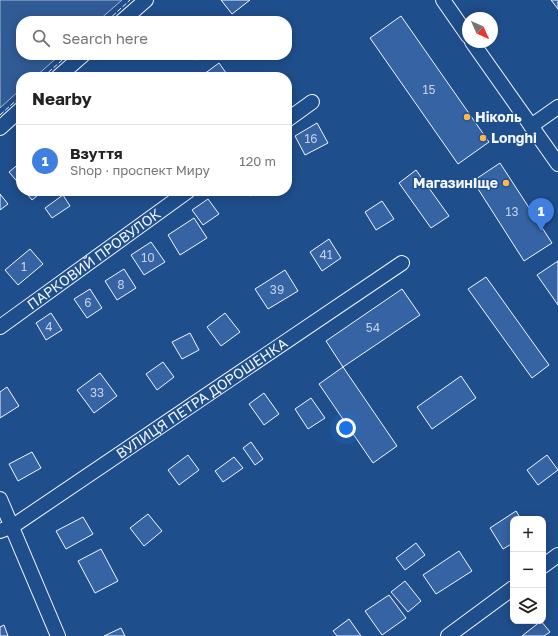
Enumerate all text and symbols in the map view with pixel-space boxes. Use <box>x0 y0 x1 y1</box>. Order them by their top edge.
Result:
north arrow <box>462 12 498 48</box>
search box <box>16 16 292 60</box>
icon: search <box>30 27 52 49</box>
text: Search here <box>62 29 148 47</box>
house number: 15 <box>423 82 435 97</box>
text: Nearby <box>32 88 92 109</box>
place label: Ніколь <box>475 108 522 125</box>
marker: Ніколь <box>462 112 472 122</box>
place label: Longhi <box>491 129 537 146</box>
house number: 16 <box>304 131 318 146</box>
marker: Longhi <box>478 133 488 143</box>
text: Взуття <box>70 144 123 162</box>
text: 1 <box>42 153 48 169</box>
text: 120 m <box>239 153 276 169</box>
text: Shop · проспект Миру <box>70 162 210 178</box>
place label: МагазинІще <box>413 174 498 191</box>
marker: МагазинІще <box>501 178 511 188</box>
pin: 1 <box>528 198 554 231</box>
street label: ПАРКОВИЙ ПРОВУЛОК <box>24 204 164 313</box>
house number: 13 <box>506 204 518 219</box>
house number: 41 <box>319 247 333 262</box>
house number: 10 <box>141 250 155 265</box>
house number: 1 <box>21 259 27 274</box>
house number: 8 <box>117 277 125 292</box>
house number: 39 <box>270 282 284 297</box>
house number: 6 <box>84 295 92 310</box>
house number: 4 <box>45 319 53 334</box>
house number: 54 <box>366 320 380 335</box>
street label: ВУЛИЦЯ ПЕТРА ДОРОШЕНКА <box>113 334 291 462</box>
house number: 33 <box>90 385 104 400</box>
your location <box>336 418 356 438</box>
map controls <box>510 516 546 624</box>
button: + <box>510 516 546 552</box>
button: − <box>510 552 546 588</box>
button: layers <box>510 588 546 624</box>

